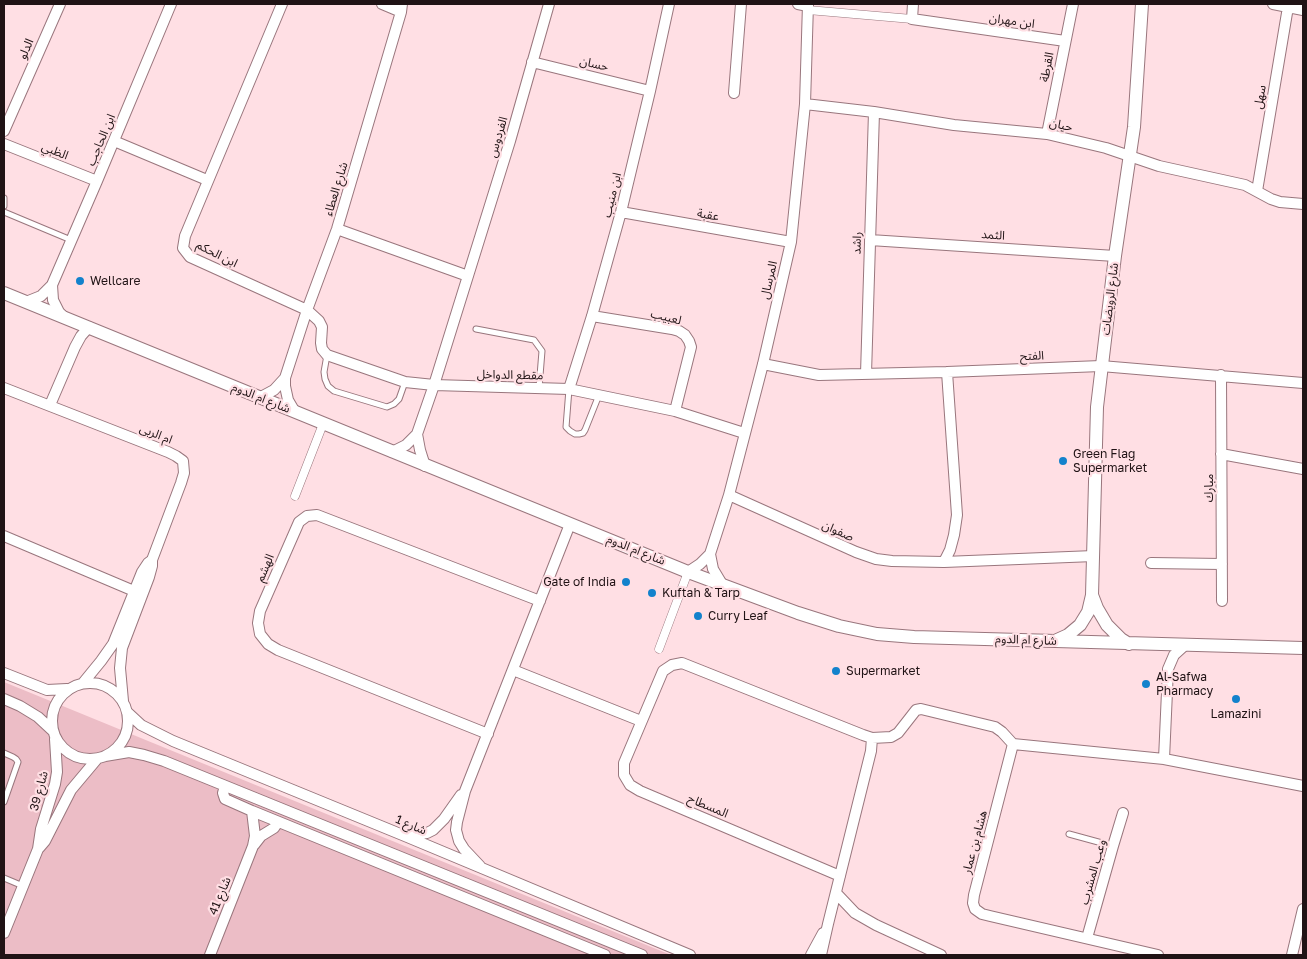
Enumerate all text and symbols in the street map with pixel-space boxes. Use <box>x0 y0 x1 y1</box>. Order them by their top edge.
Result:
street label: ابن مهران <box>988 11 1036 31</box>
street label: الدلو <box>15 36 37 62</box>
street label: القرطة <box>1037 51 1057 83</box>
street label: حسان <box>578 54 610 74</box>
street label: سهل <box>1251 84 1269 110</box>
street label: ابن الحاجب <box>84 112 118 168</box>
street label: الفردوس <box>485 115 511 159</box>
street label: حيان <box>1048 116 1074 134</box>
street label: الظبي <box>40 139 70 163</box>
street label: شارع العطاء <box>321 160 351 218</box>
street label: ابن منيب <box>599 171 625 219</box>
street label: عقبة <box>696 206 720 224</box>
street label: الثمد <box>981 227 1005 243</box>
street label: راشد <box>849 231 865 255</box>
street label: ابن الحكم <box>194 238 240 270</box>
street label: المرسال <box>758 260 780 300</box>
street label: شارع الرويضات <box>1098 262 1122 336</box>
place label: Wellcare <box>90 274 140 288</box>
marker: Wellcare <box>74 275 86 287</box>
street label: لعبيب <box>649 306 683 328</box>
street label: الفتح <box>1020 348 1044 364</box>
street label: مقطع الدواخل <box>477 367 543 383</box>
street label: شارع ام الدوم <box>230 380 292 416</box>
street label: ام الربى <box>137 421 175 447</box>
place label: Green Flag Supermarket <box>1073 447 1147 475</box>
marker: Green Flag Supermarket <box>1057 455 1069 467</box>
street label: مبارك <box>1202 474 1216 502</box>
street label: صفوان <box>820 518 856 544</box>
street label: شارع ام الدوم <box>605 532 667 568</box>
street label: الهشم <box>253 552 277 584</box>
place label: Gate of India <box>543 575 616 589</box>
marker: Gate of India <box>620 576 632 588</box>
place label: Kuftah & Tarp <box>662 586 740 600</box>
marker: Kuftah & Tarp <box>646 587 658 599</box>
place label: Curry Leaf <box>708 609 768 623</box>
marker: Curry Leaf <box>692 610 704 622</box>
street label: شارع ام الدوم <box>995 632 1057 648</box>
place label: Supermarket <box>846 664 920 678</box>
marker: Supermarket <box>830 665 842 677</box>
place label: Al-Safwa Pharmacy <box>1156 670 1213 698</box>
marker: Al-Safwa Pharmacy <box>1140 678 1152 690</box>
marker: Lamazini <box>1230 693 1242 705</box>
place label: Lamazini <box>1210 707 1262 721</box>
street label: شارع 39 <box>27 769 51 813</box>
street label: المسطاح <box>685 791 731 821</box>
street label: هشام بن عمار <box>960 809 990 875</box>
street label: شارع 1 <box>393 812 429 838</box>
street label: وعب المشرب <box>1077 838 1109 906</box>
street label: شارع 41 <box>206 875 234 917</box>

